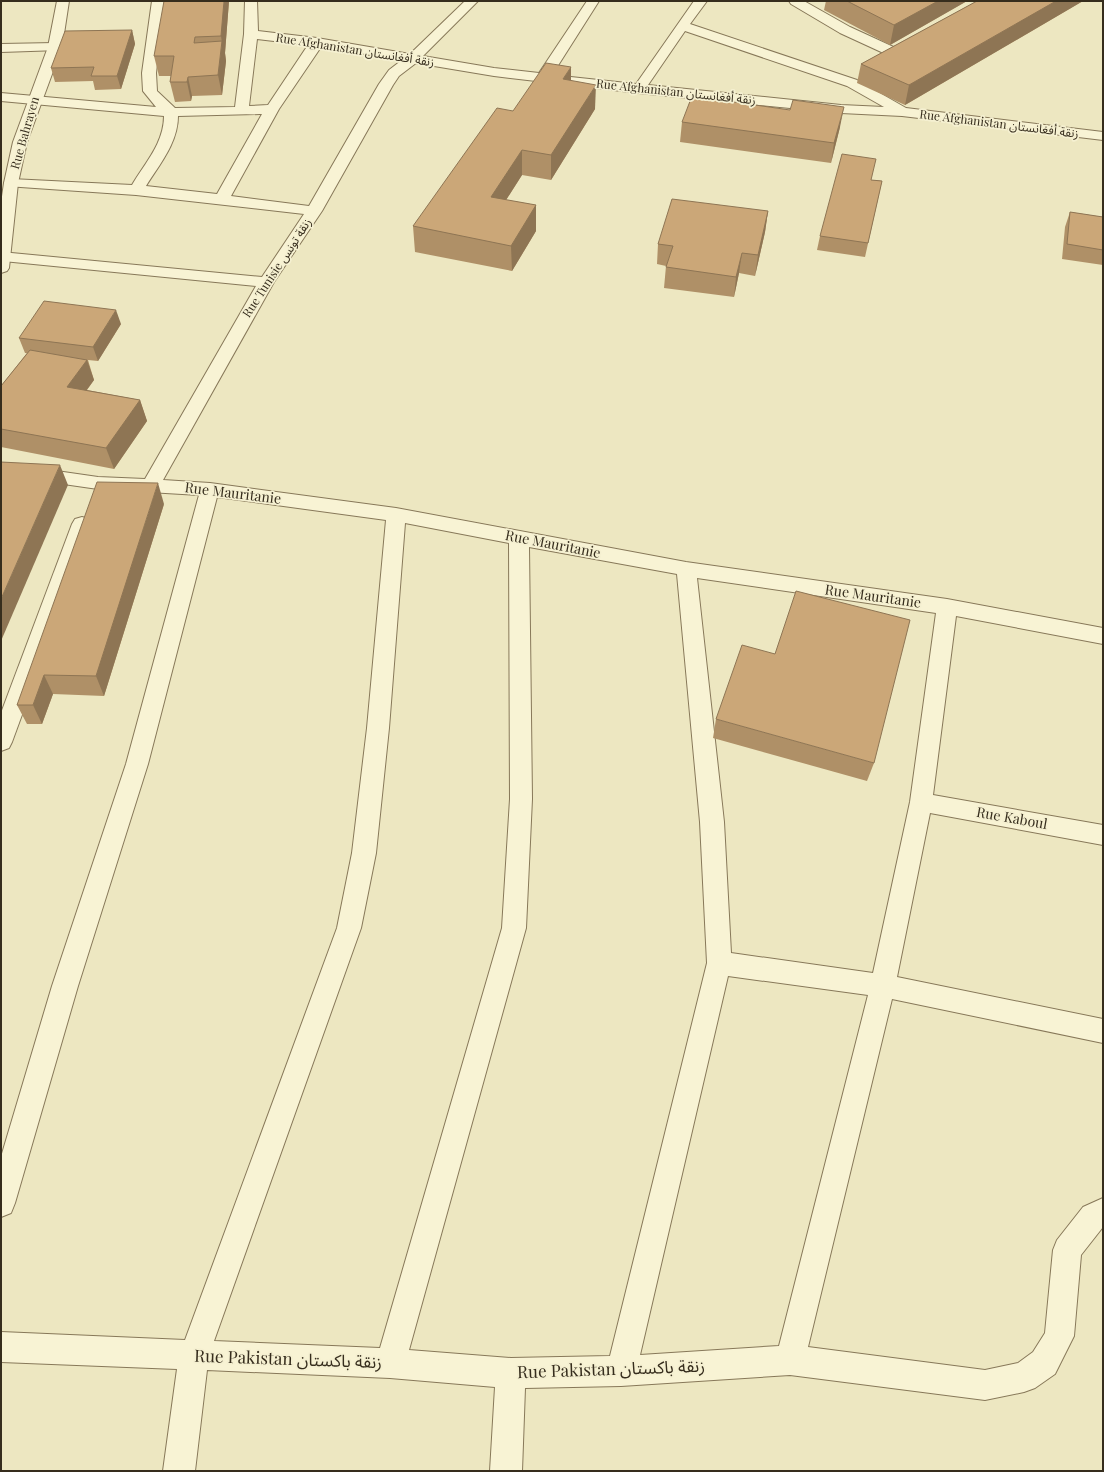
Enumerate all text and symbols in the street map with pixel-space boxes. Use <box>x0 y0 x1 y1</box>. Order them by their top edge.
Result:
street label: Rue Afghanistan زنقة أفغانستان <box>275 29 436 69</box>
street label: Rue Afghanistan زنقة أفغانستان <box>596 75 757 107</box>
street label: Rue Bahrayen <box>6 95 42 171</box>
street label: Rue Afghanistan زنقة أفغانستان <box>919 105 1080 141</box>
street label: Rue Tunisie زنقة تونس <box>238 215 314 320</box>
street label: Rue Mauritanie <box>184 477 282 508</box>
street label: Rue Mauritanie <box>504 525 602 562</box>
street label: Rue Mauritanie <box>824 579 922 612</box>
street label: Rue Kaboul <box>975 802 1049 833</box>
street label: Rue Pakistan زنقة باكستان <box>194 1344 382 1373</box>
street label: Rue Pakistan زنقة باكستان <box>517 1354 705 1383</box>

